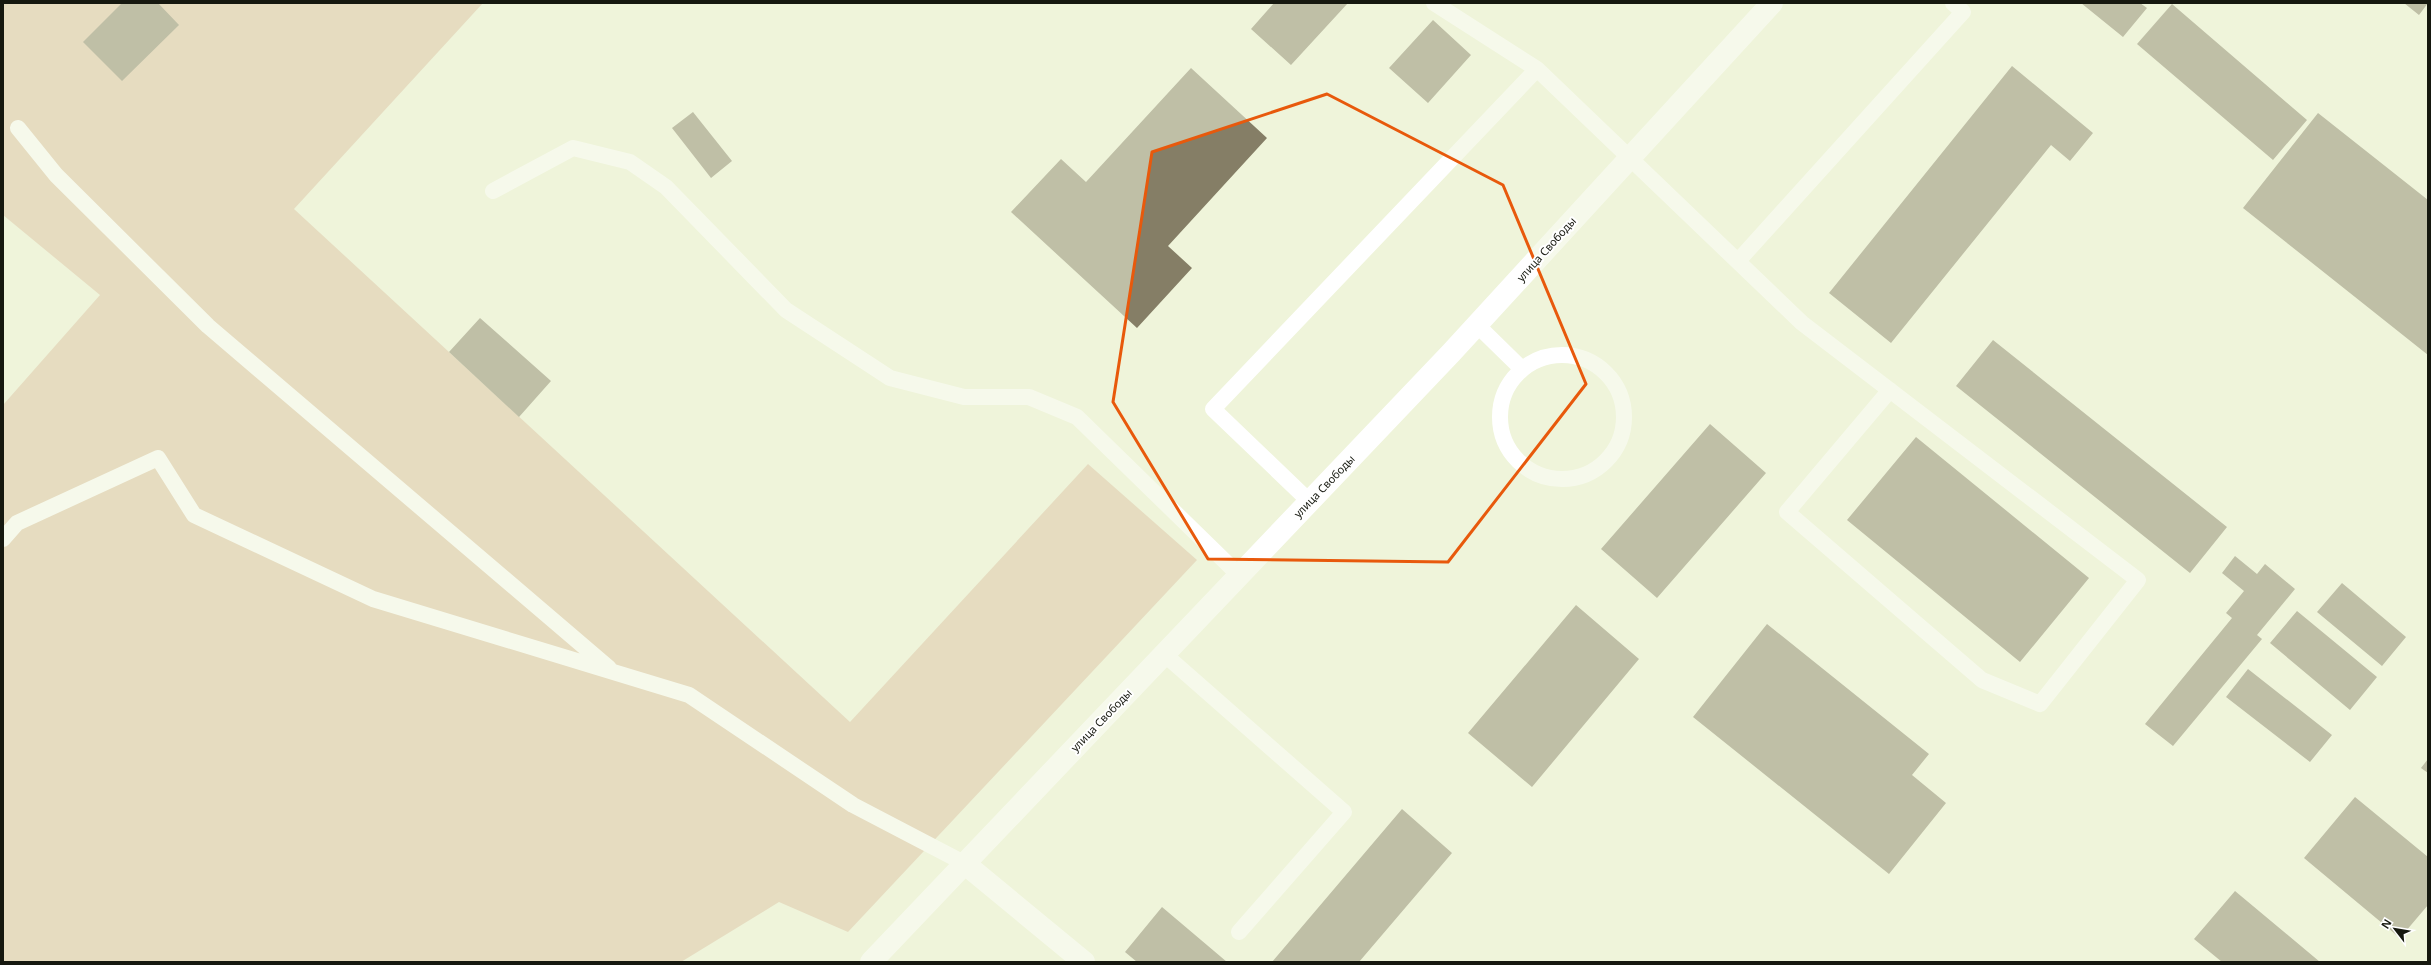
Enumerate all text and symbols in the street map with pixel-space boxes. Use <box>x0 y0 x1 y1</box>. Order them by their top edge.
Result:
street label: улица Свободы <box>1513 214 1579 284</box>
street label: улица Свободы <box>1290 451 1358 521</box>
street label: улица Свободы <box>1067 685 1135 755</box>
north arrow <box>2375 909 2415 949</box>
text: N <box>2377 916 2395 931</box>

